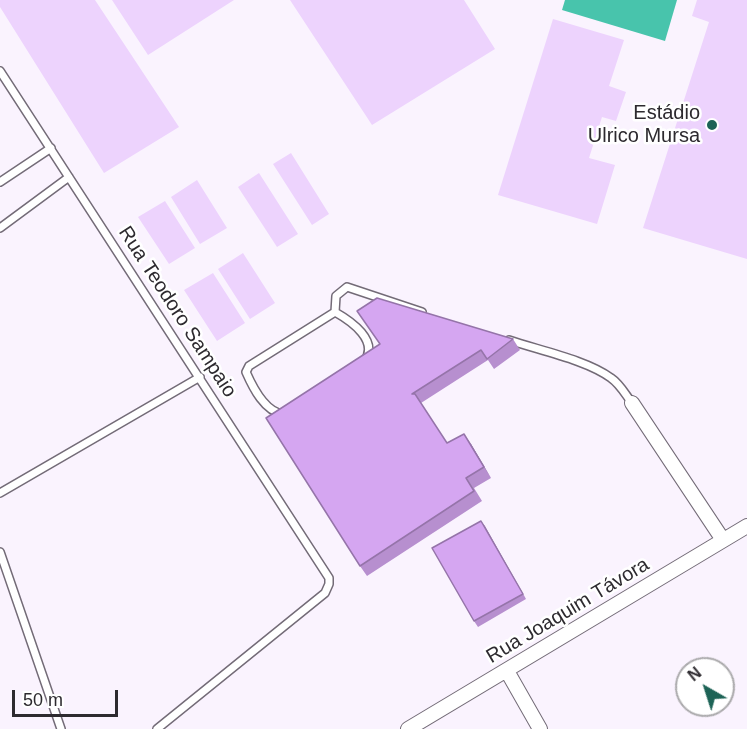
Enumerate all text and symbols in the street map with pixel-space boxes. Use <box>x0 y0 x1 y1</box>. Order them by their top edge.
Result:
place label: Estádio Ulrico Mursa <box>588 101 700 148</box>
marker: Estádio Ulrico Mursa <box>705 118 719 132</box>
street label: Rua Teodoro Sampaio <box>113 222 241 402</box>
street label: Rua Joaquim Távora <box>482 553 654 669</box>
north arrow <box>675 657 735 717</box>
text: N <box>685 664 704 684</box>
scale bar <box>15 678 122 716</box>
text: 50 m <box>23 690 63 710</box>

